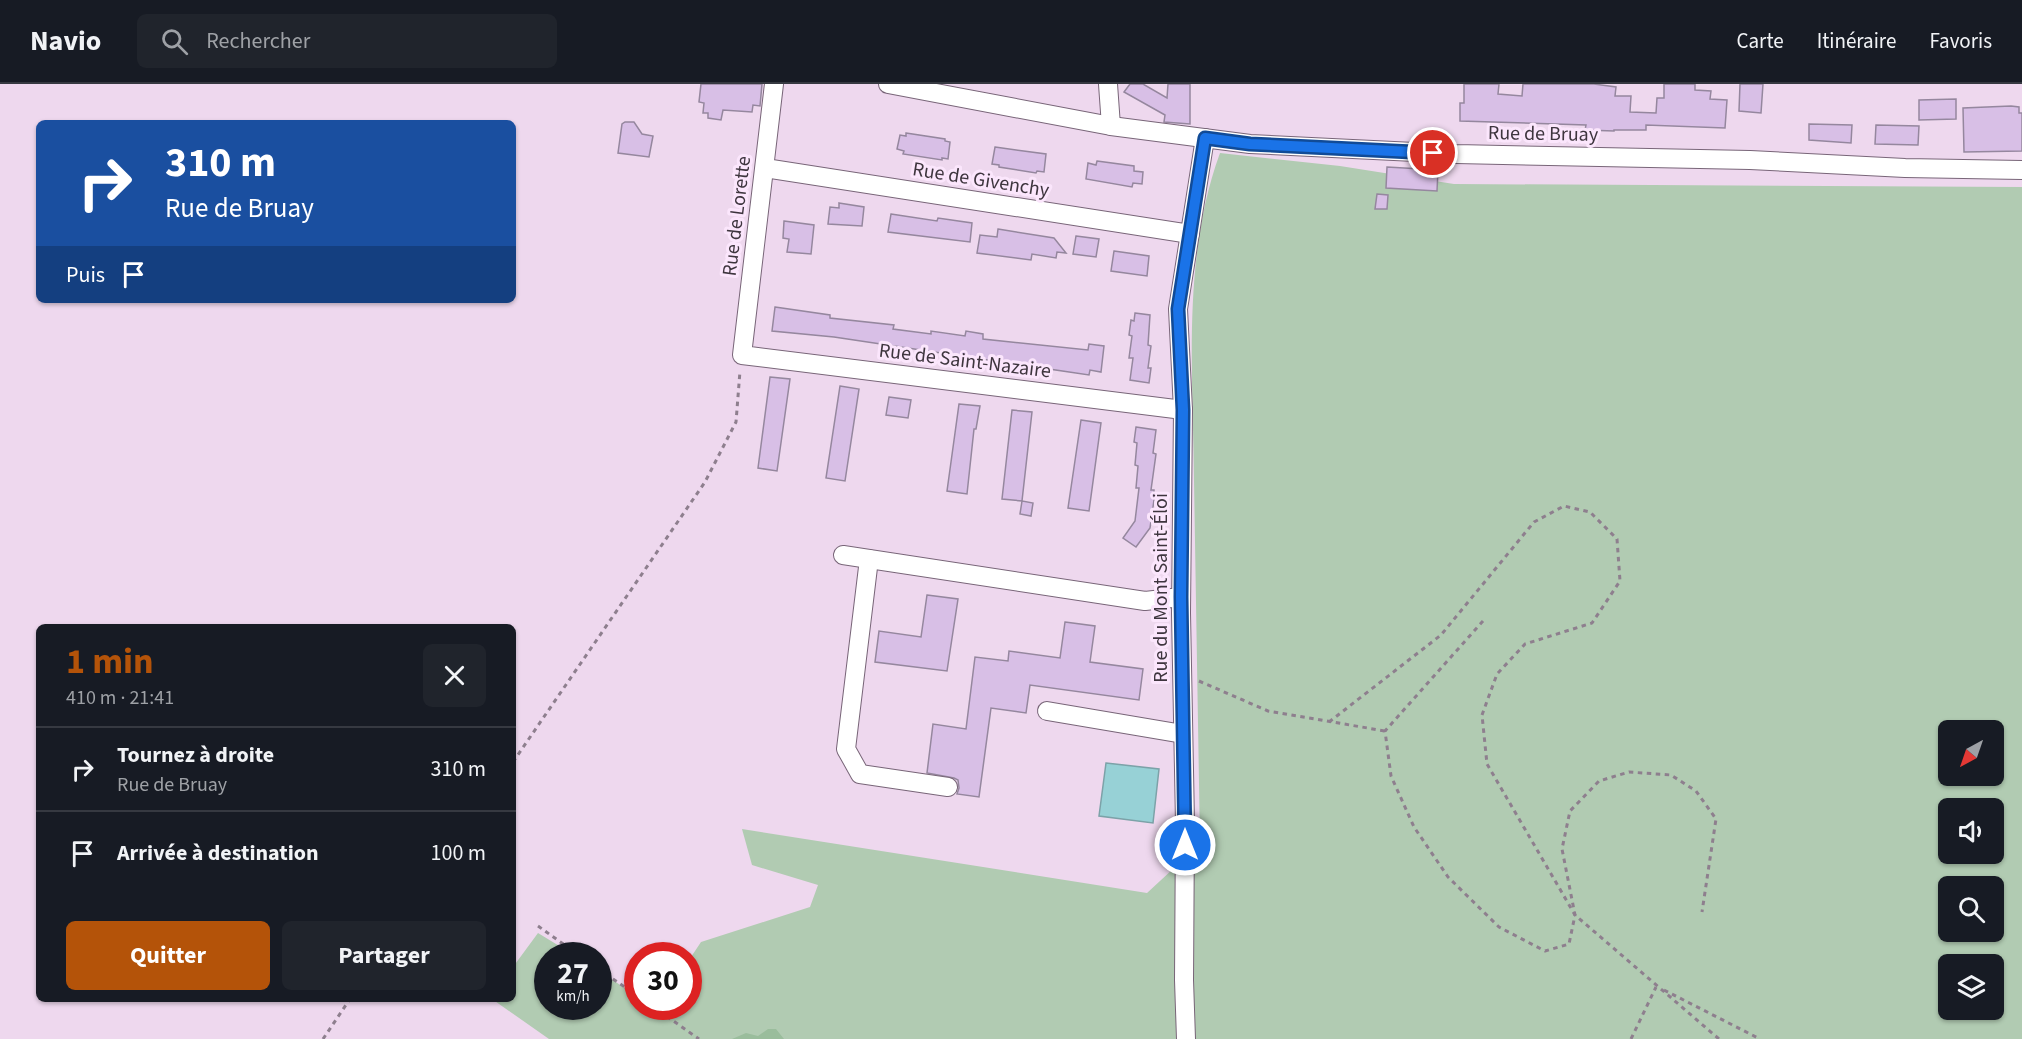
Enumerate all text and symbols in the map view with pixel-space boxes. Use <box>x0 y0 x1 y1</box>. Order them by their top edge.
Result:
search box <box>137 14 557 68</box>
text: Navio <box>30 21 101 61</box>
icon: search <box>158 25 191 58</box>
text: Rechercher <box>206 25 310 57</box>
text: Carte <box>1737 26 1784 56</box>
text: Itinéraire <box>1817 26 1896 56</box>
text: Favoris <box>1929 26 1992 56</box>
street label: Rue de Bruay <box>1488 119 1599 149</box>
pin <box>1407 127 1458 178</box>
text: 310 m <box>165 133 276 193</box>
icon: arrive <box>1416 136 1449 169</box>
icon: right <box>66 144 144 222</box>
street label: Rue de Lorette <box>716 154 758 278</box>
street label: Rue de Givenchy <box>911 155 1052 205</box>
text: Rue de Bruay <box>165 189 314 228</box>
icon: arrive <box>117 258 150 291</box>
text: Puis <box>66 259 105 291</box>
street label: Rue de Saint-Nazaire <box>877 337 1053 385</box>
street label: Rue du Mont Saint-Éloi <box>1147 493 1175 683</box>
text: 1 min <box>66 636 154 687</box>
button: close <box>423 644 486 707</box>
text: 410 m · 21:41 <box>66 684 174 712</box>
north arrow <box>1938 720 2004 786</box>
map controls <box>1938 720 2004 1020</box>
text: Tournez à droite <box>117 739 274 771</box>
icon: right <box>66 753 99 786</box>
text: 310 m <box>431 753 486 785</box>
text: Rue de Bruay <box>117 771 227 799</box>
button: sound <box>1938 798 2004 864</box>
position arrow <box>1153 813 1217 877</box>
icon: arrive <box>66 837 99 870</box>
text: Arrivée à destination <box>117 837 319 869</box>
text: 100 m <box>431 837 486 869</box>
button: search <box>1938 876 2004 942</box>
button: Quitter <box>66 921 270 990</box>
button: Partager <box>282 921 486 990</box>
speed limit sign: 30 <box>624 942 702 1020</box>
text: 27 <box>557 952 589 995</box>
button: layers <box>1938 954 2004 1020</box>
text: km/h <box>556 986 590 1007</box>

